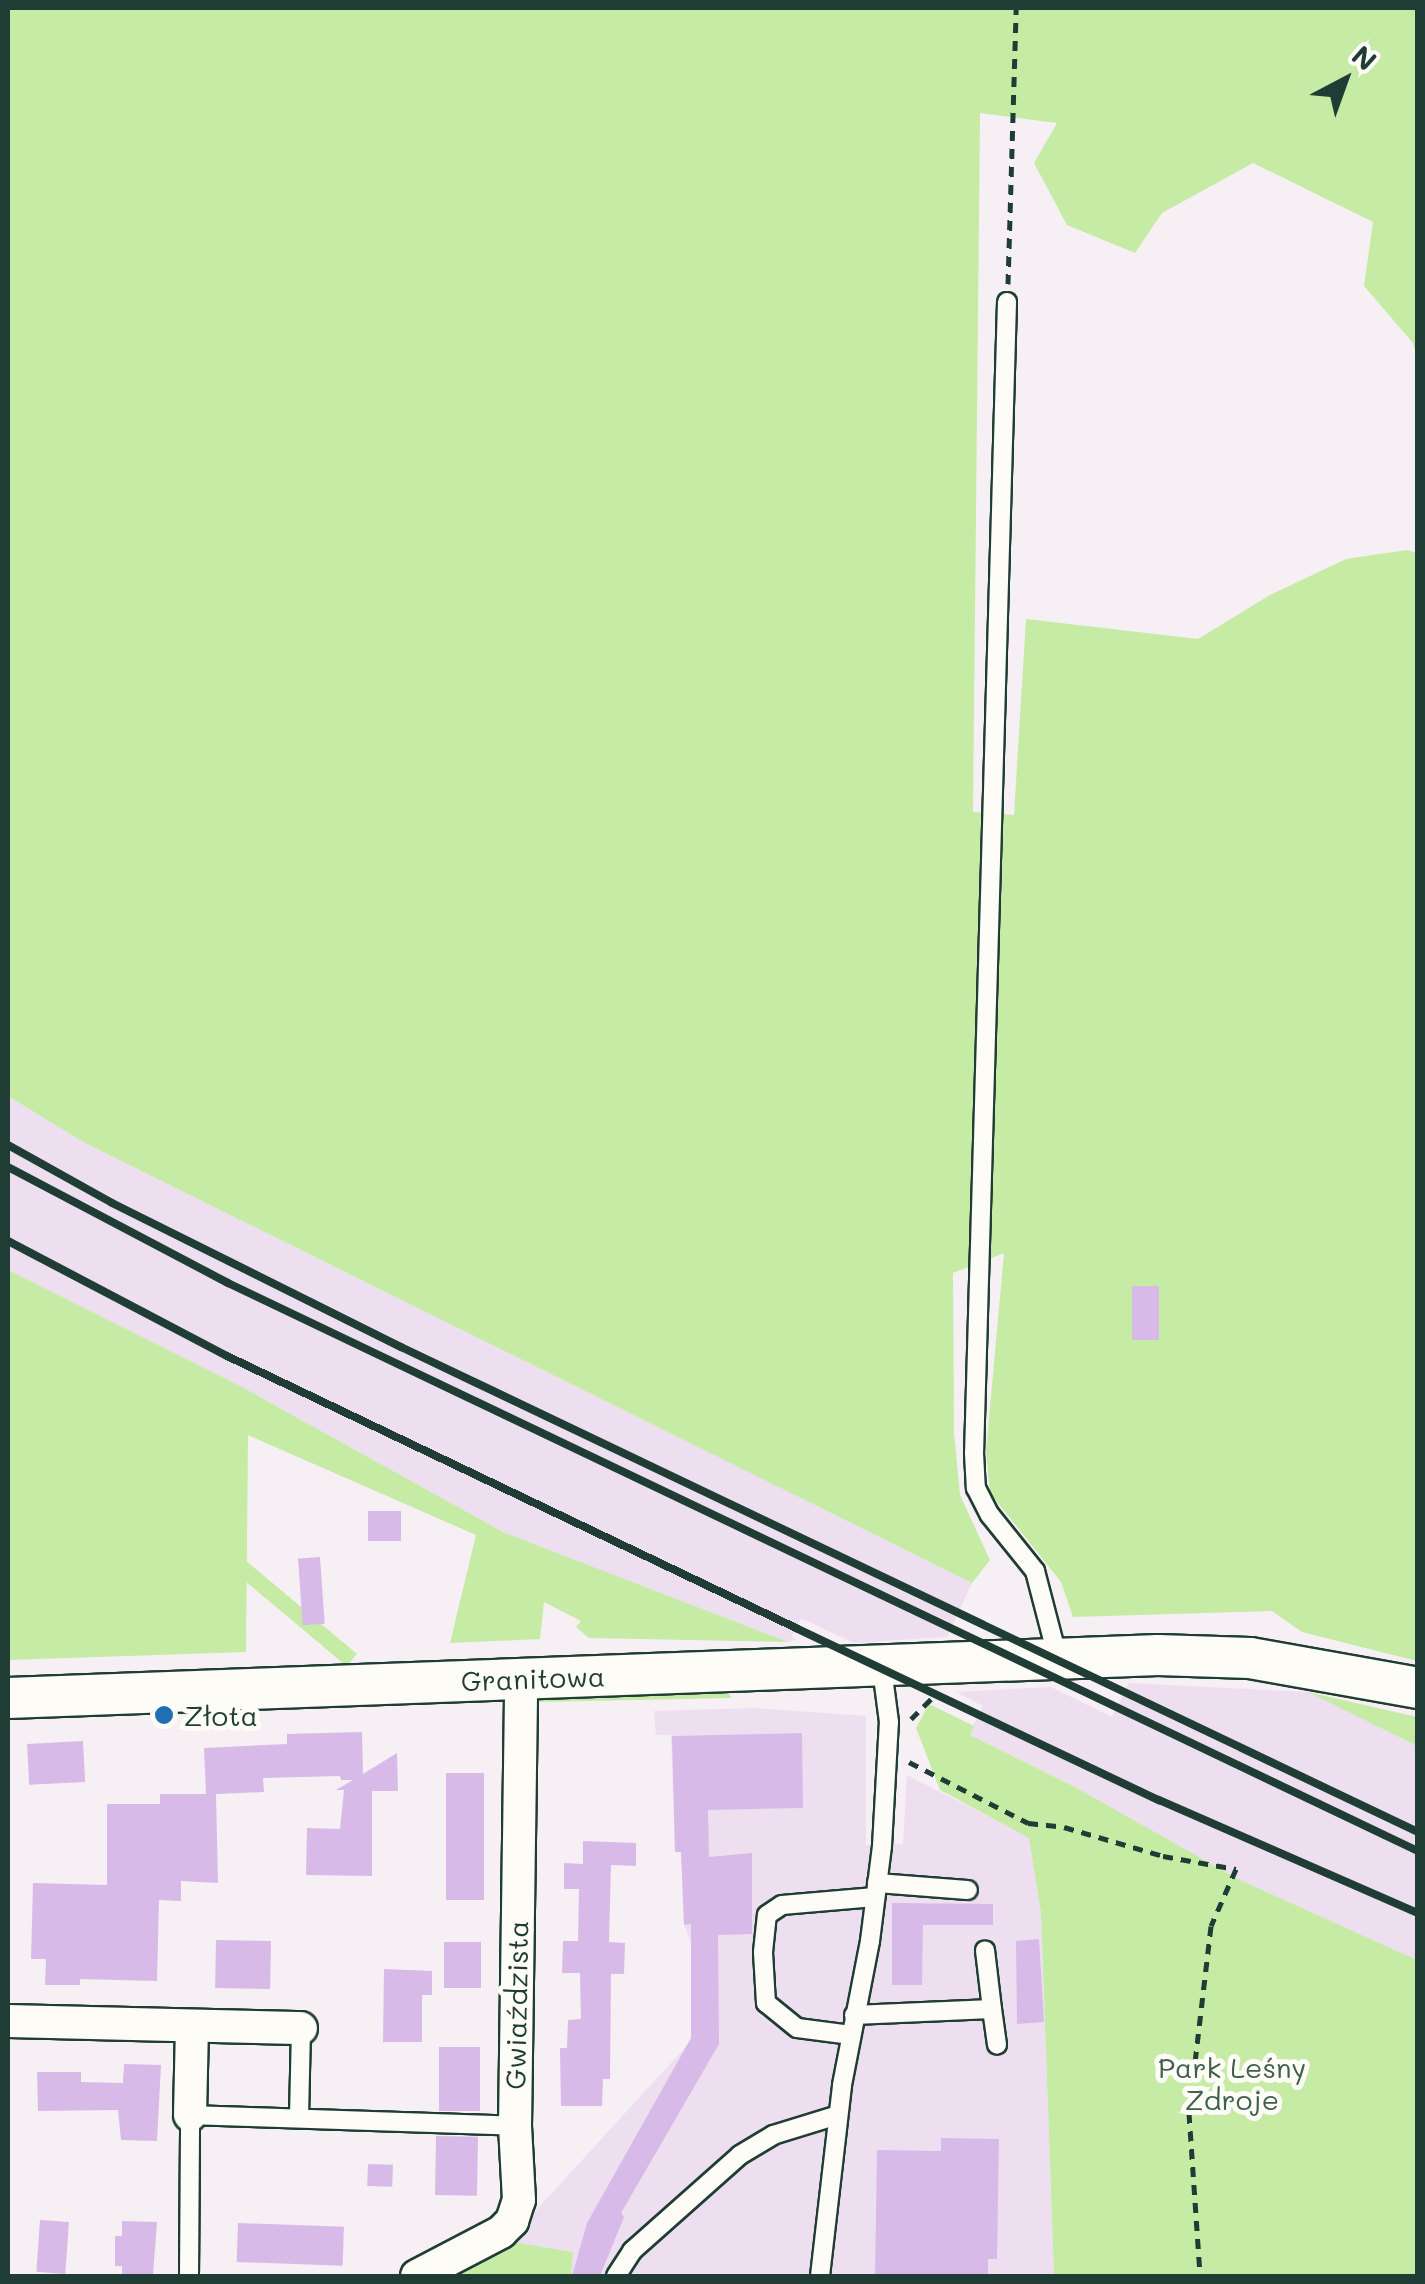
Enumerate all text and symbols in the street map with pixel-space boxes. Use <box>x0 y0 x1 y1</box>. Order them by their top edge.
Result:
north arrow <box>1295 30 1395 130</box>
text: N <box>1345 37 1385 78</box>
street label: Granitowa <box>460 1659 606 1697</box>
place label: Złota <box>184 1698 258 1732</box>
marker: Złota <box>153 1704 175 1726</box>
street label: Gwiaździsta <box>498 1920 534 2090</box>
park label: Park Leśny Zdroje <box>1158 2050 1306 2116</box>

